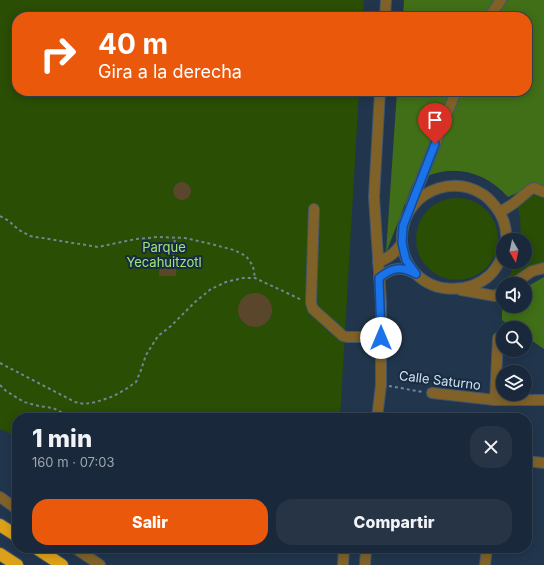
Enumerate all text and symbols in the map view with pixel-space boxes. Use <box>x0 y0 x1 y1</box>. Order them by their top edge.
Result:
text: 40 m <box>98 27 168 61</box>
icon: right <box>32 28 84 80</box>
text: Gira a la derecha <box>98 61 242 82</box>
pin <box>418 103 452 144</box>
icon: arrive <box>424 109 446 131</box>
north arrow <box>496 233 532 269</box>
map controls <box>496 233 532 401</box>
park label: Parque Yecahuitzotl <box>126 239 202 270</box>
button: sound <box>496 277 532 313</box>
position arrow <box>360 317 402 359</box>
button: search <box>496 321 532 357</box>
button: layers <box>496 365 532 401</box>
street label: Calle Saturno <box>398 367 482 393</box>
text: 1 min <box>32 424 92 453</box>
button: close <box>470 426 512 468</box>
text: 160 m · 07:03 <box>32 454 115 470</box>
button: Salir <box>32 499 268 545</box>
button: Compartir <box>276 499 512 545</box>

